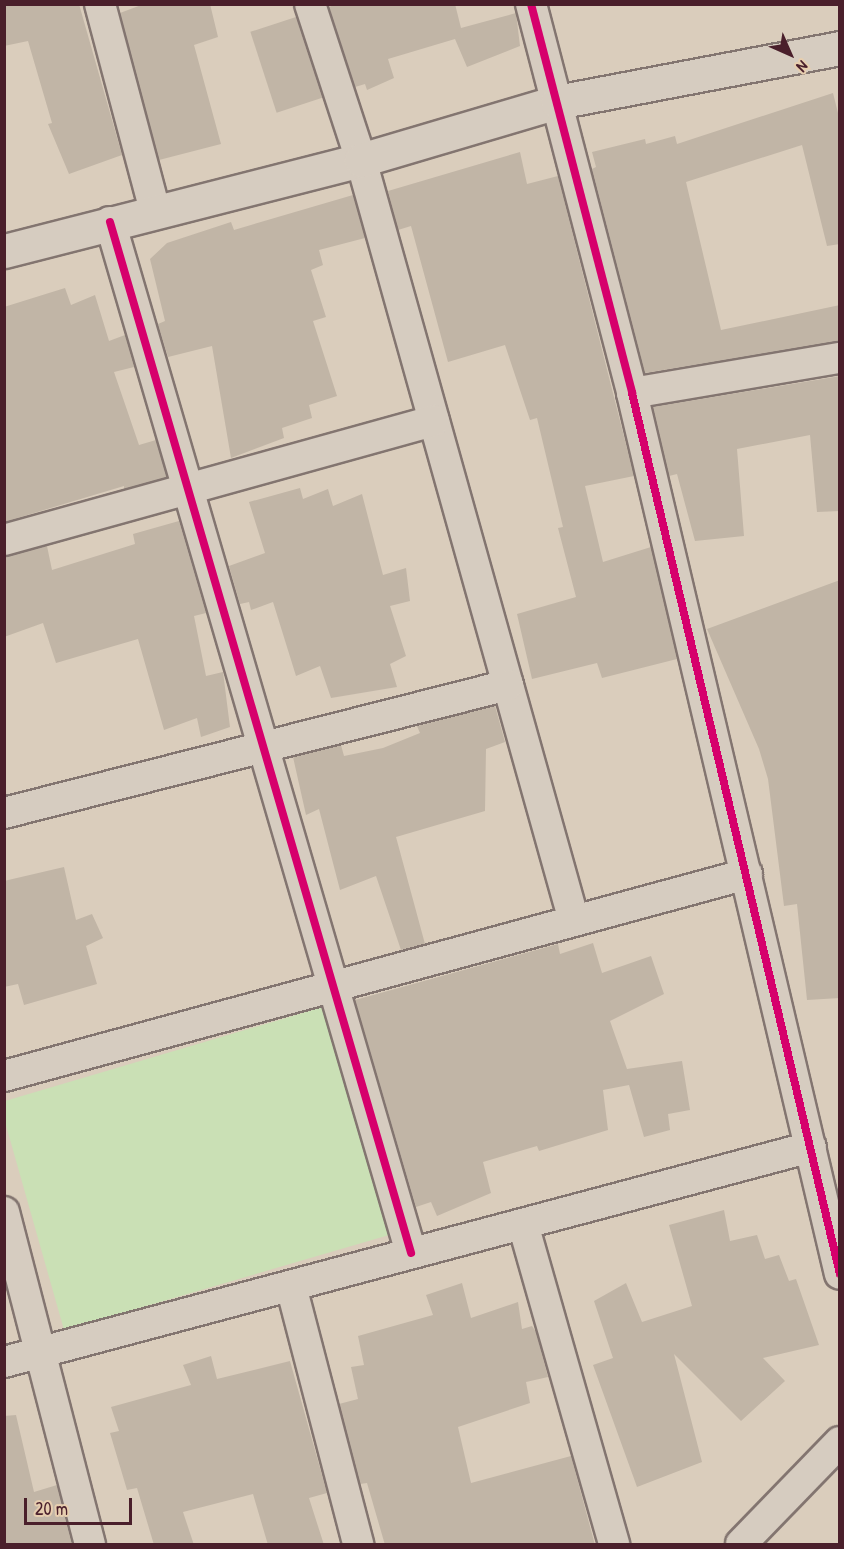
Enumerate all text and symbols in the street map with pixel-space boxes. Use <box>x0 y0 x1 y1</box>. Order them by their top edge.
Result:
north arrow <box>760 24 820 84</box>
text: N <box>792 56 814 78</box>
scale bar <box>27 1486 135 1524</box>
text: 20 m <box>35 1496 68 1521</box>

